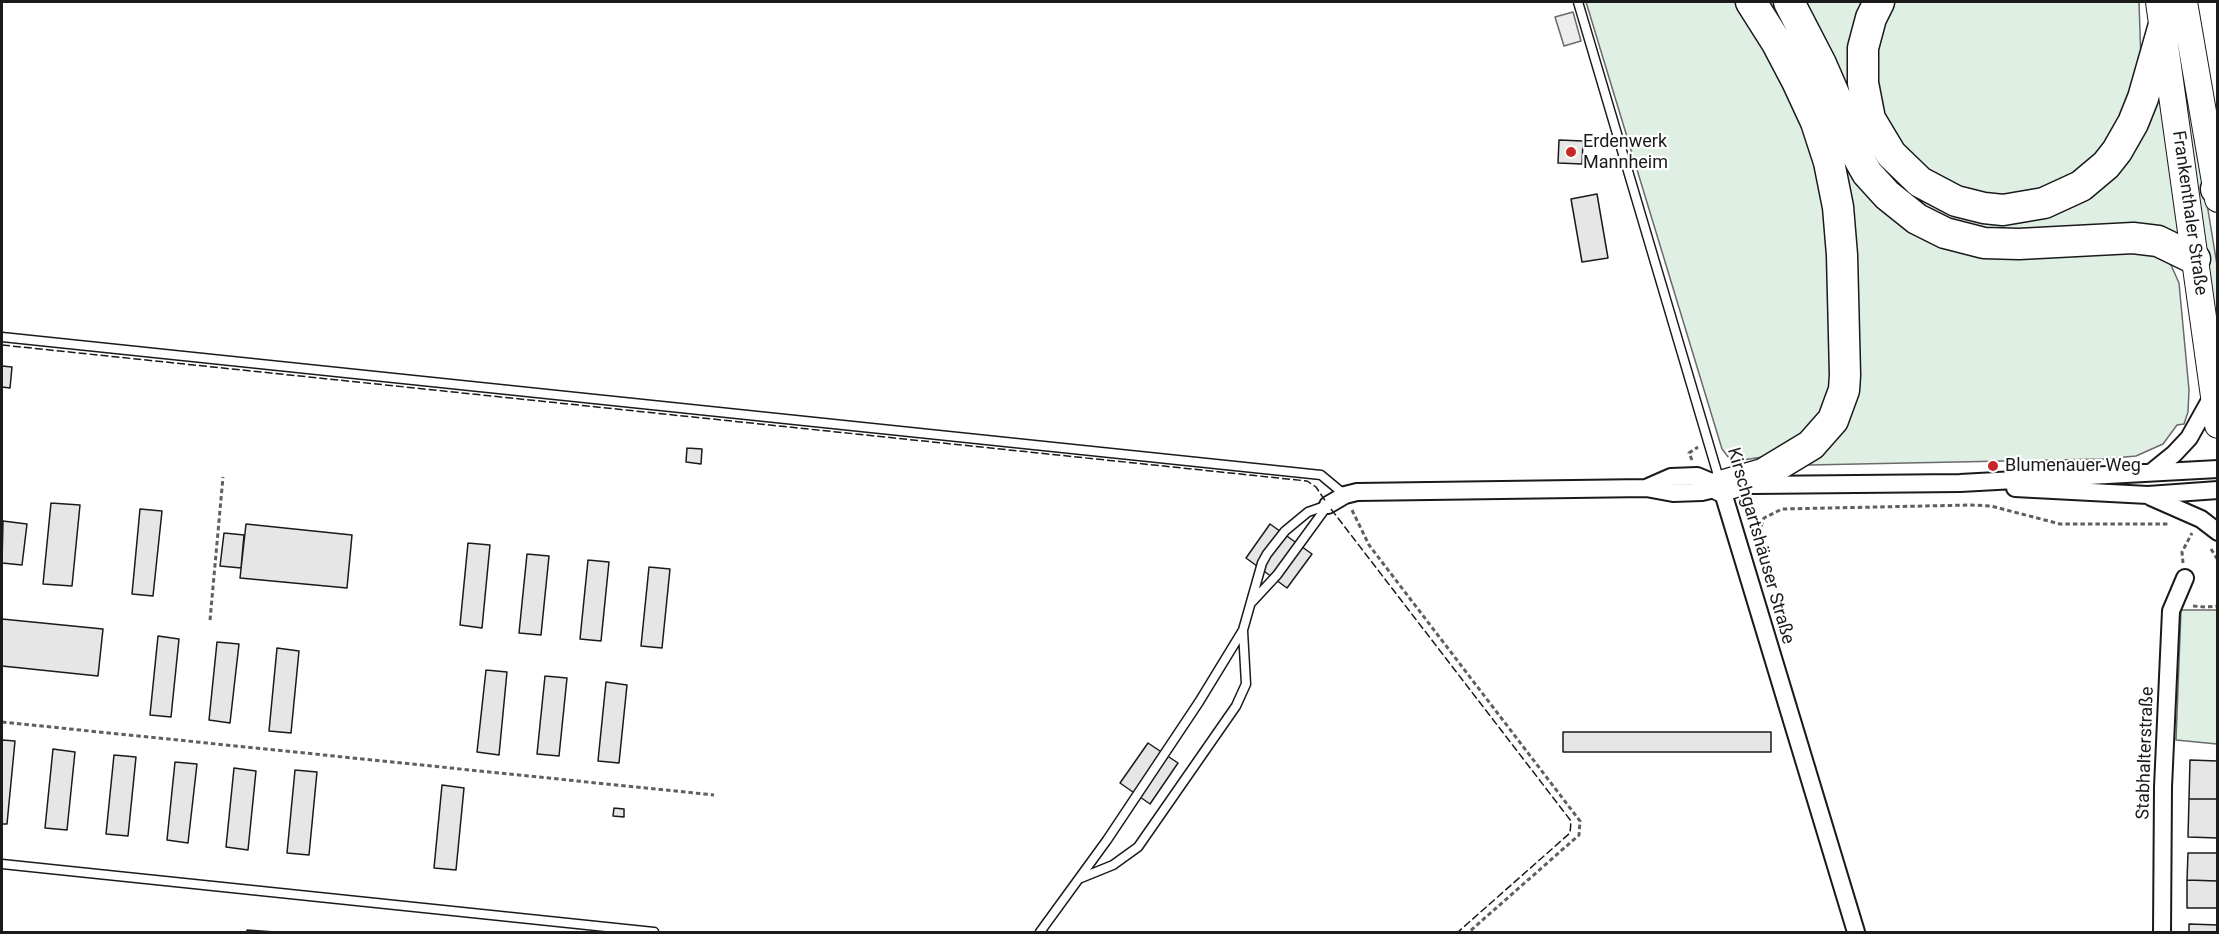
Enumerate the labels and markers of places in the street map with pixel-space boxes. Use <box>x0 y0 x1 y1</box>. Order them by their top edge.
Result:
place label: Erdenwerk Mannheim <box>1583 131 1668 174</box>
marker: Erdenwerk Mannheim <box>1564 145 1578 159</box>
place label: Blumenauer Weg <box>2005 455 2141 477</box>
marker: Blumenauer Weg <box>1986 459 2000 473</box>

